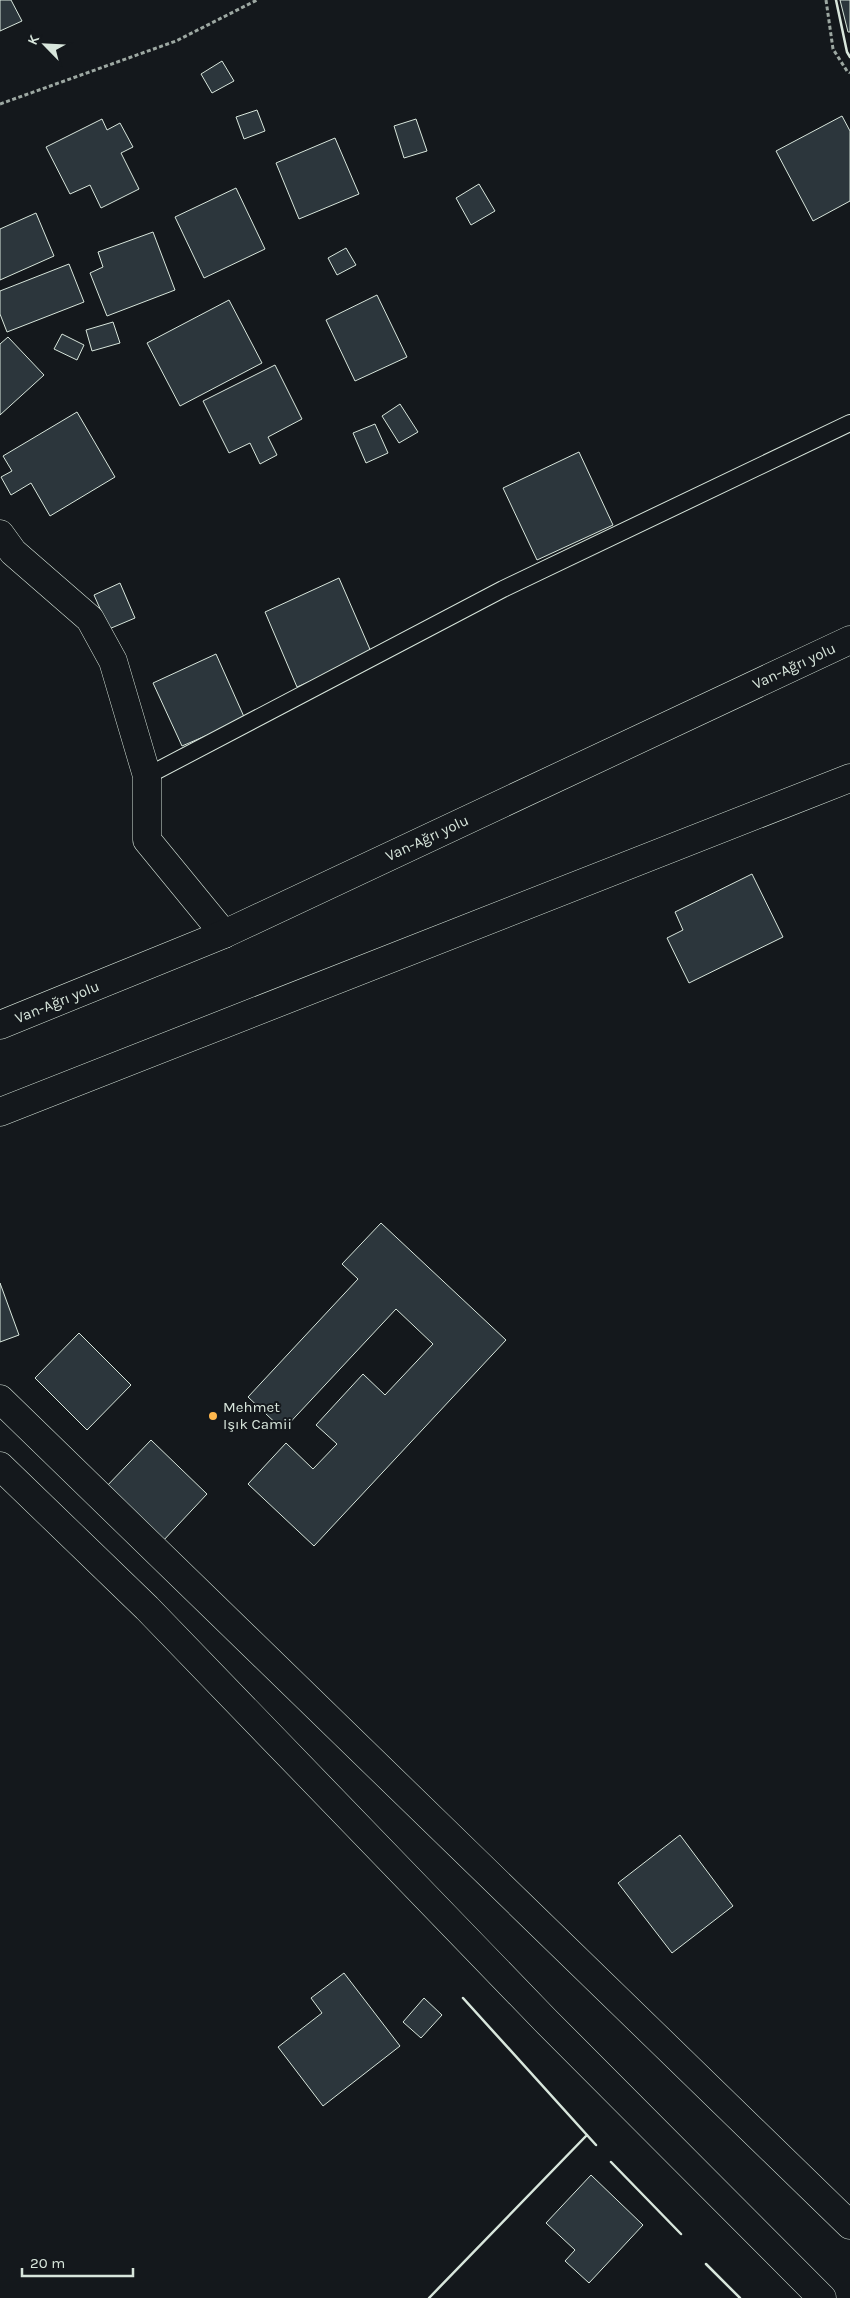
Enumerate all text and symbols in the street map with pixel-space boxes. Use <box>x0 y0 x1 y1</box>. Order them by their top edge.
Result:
north arrow <box>20 20 70 70</box>
text: K <box>24 32 44 48</box>
street label: Van-Ağrı yolu <box>750 639 838 693</box>
street label: Van-Ağrı yolu <box>383 811 471 865</box>
street label: Van-Ağrı yolu <box>12 977 102 1027</box>
place label: Mehmet Işık Camii <box>223 1398 292 1433</box>
marker: Mehmet Işık Camii <box>207 1410 219 1422</box>
scale bar <box>22 2246 134 2278</box>
text: 20 m <box>30 2254 65 2272</box>

